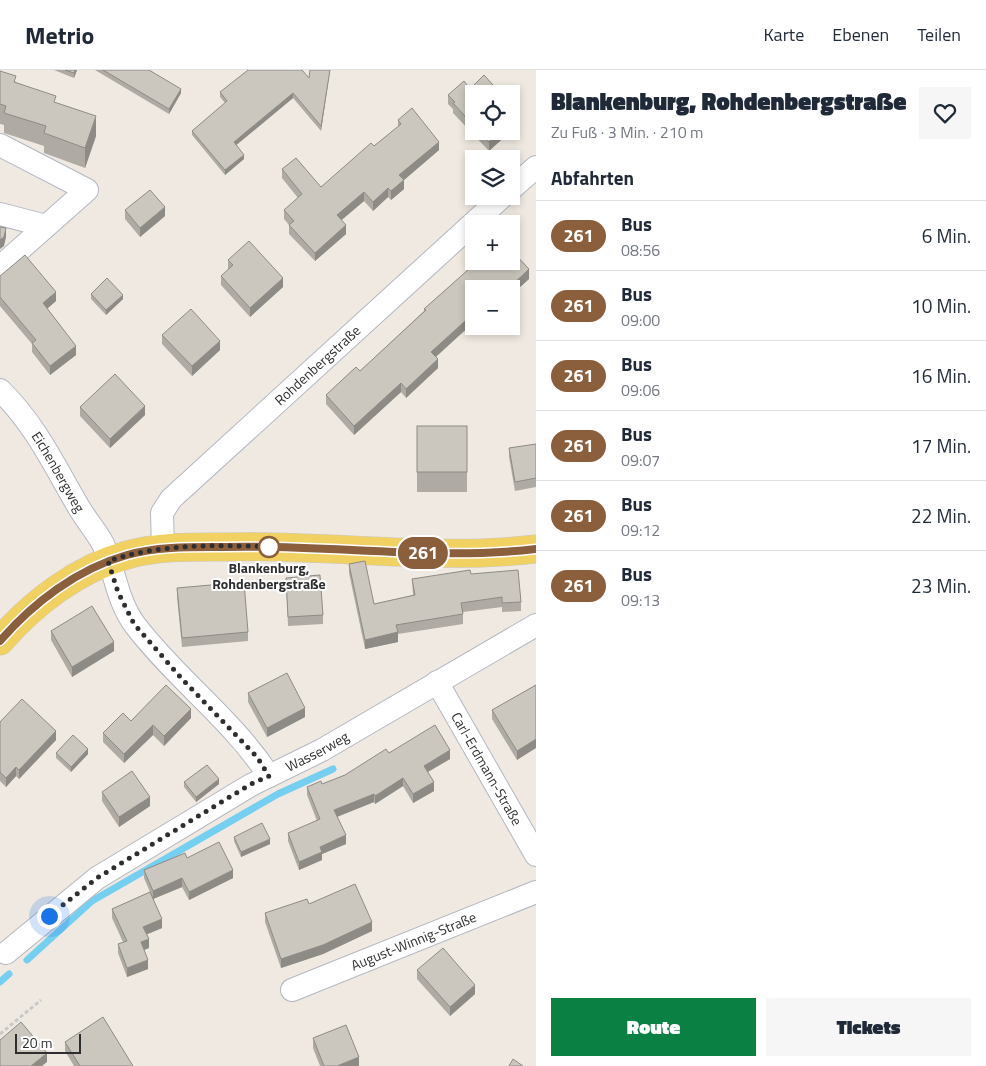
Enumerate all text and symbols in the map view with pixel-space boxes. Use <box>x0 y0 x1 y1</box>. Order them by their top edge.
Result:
text: Metrio <box>25 17 94 53</box>
text: Karte <box>763 21 804 48</box>
text: Ebenen <box>832 21 889 48</box>
text: Teilen <box>917 21 961 48</box>
text: Blankenburg, Rohdenbergstraße <box>551 83 907 119</box>
map controls <box>465 85 520 335</box>
button: locate <box>465 85 520 140</box>
button: heart <box>919 87 971 139</box>
text: Zu Fuß · 3 Min. · 210 m <box>551 120 704 144</box>
button: layers <box>465 150 520 205</box>
text: Abfahrten <box>551 163 634 192</box>
text: Bus <box>621 209 652 238</box>
button: + <box>465 215 520 270</box>
text: 6 Min. <box>922 221 971 250</box>
text: 261 <box>563 222 594 249</box>
text: 08:56 <box>621 238 660 262</box>
text: Bus <box>621 279 652 308</box>
button: − <box>465 280 520 335</box>
text: 10 Min. <box>911 291 971 320</box>
text: 261 <box>563 292 594 319</box>
text: 09:00 <box>621 308 660 332</box>
street label: Rohdenbergstraße <box>269 320 365 410</box>
text: Bus <box>621 349 652 378</box>
text: 16 Min. <box>911 361 971 390</box>
text: 261 <box>563 362 594 389</box>
text: 09:06 <box>621 378 660 402</box>
text: Bus <box>621 419 652 448</box>
street label: Eichenbergweg <box>27 427 90 516</box>
text: 17 Min. <box>911 431 971 460</box>
text: 261 <box>563 432 594 459</box>
text: 09:07 <box>621 448 660 472</box>
text: Bus <box>621 489 652 518</box>
text: 22 Min. <box>911 501 971 530</box>
text: 261 <box>563 502 594 529</box>
text: 09:12 <box>621 518 660 542</box>
marker: Blankenburg, Rohdenbergstraße <box>258 536 280 558</box>
line badge: 261 <box>394 537 452 569</box>
text: 261 <box>408 539 438 566</box>
place label: Blankenburg, Rohdenbergstraße <box>212 557 326 594</box>
text: Bus <box>621 559 652 588</box>
text: 23 Min. <box>911 571 971 600</box>
text: 261 <box>563 572 594 599</box>
text: 09:13 <box>621 588 660 612</box>
street label: Carl-Erdmann-Straße <box>446 708 528 829</box>
street label: Wasserweg <box>282 726 353 776</box>
your location <box>37 904 62 929</box>
street label: August-Winnig-Straße <box>348 906 479 975</box>
button: Route <box>551 998 756 1056</box>
button: Tickets <box>766 998 971 1056</box>
scale bar <box>15 1031 81 1054</box>
text: 20 m <box>22 1032 52 1053</box>

